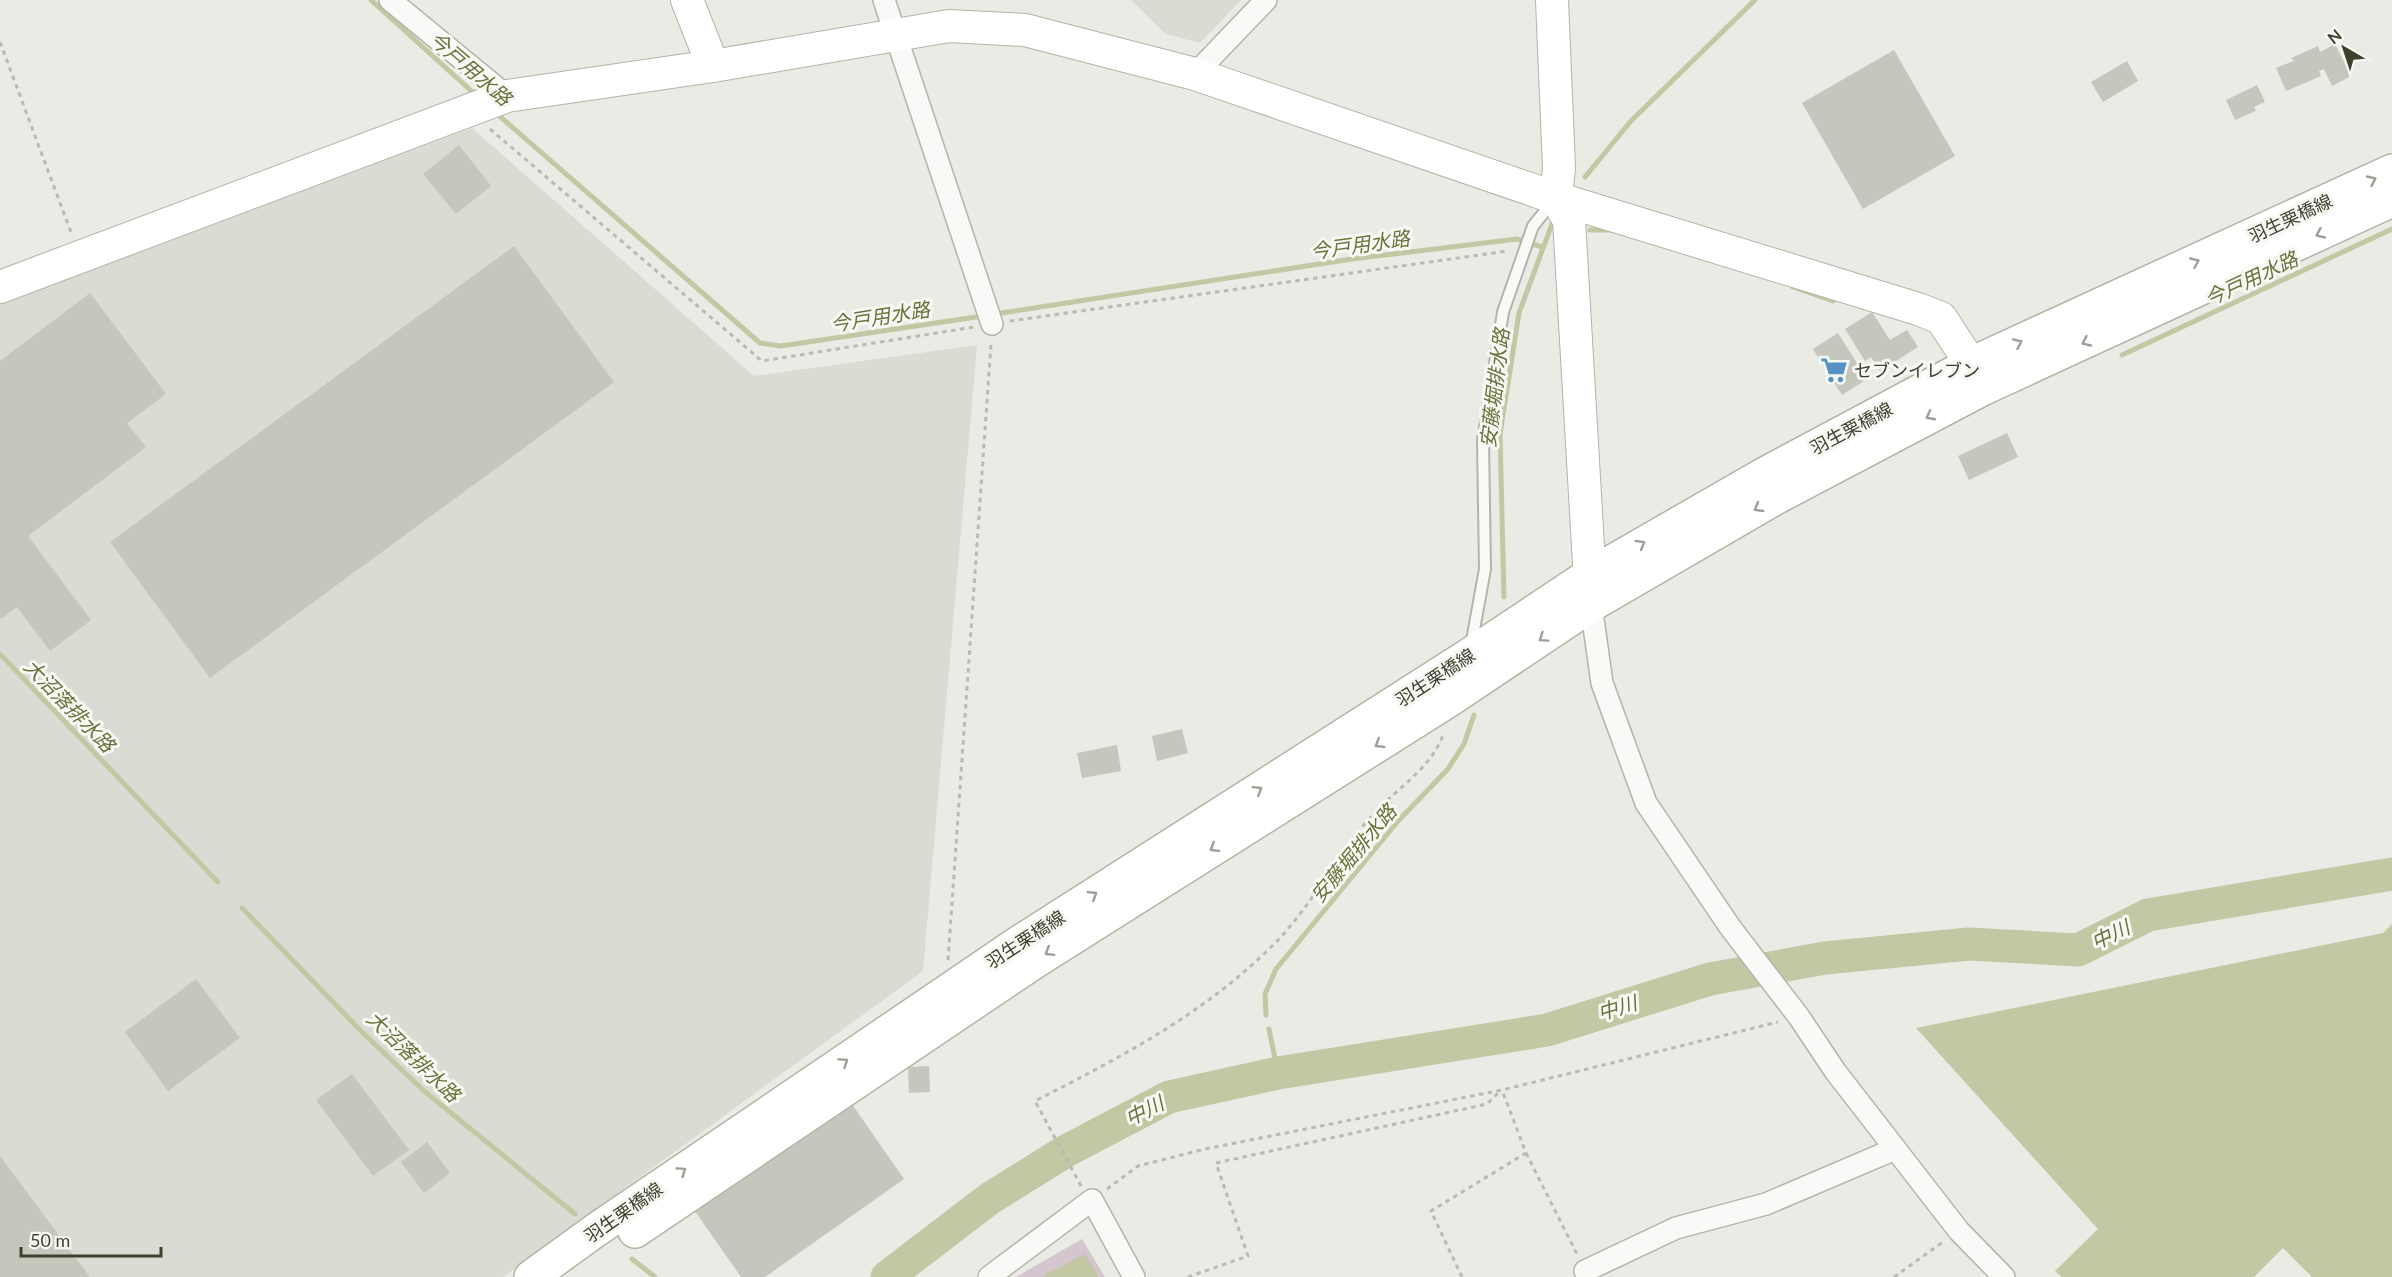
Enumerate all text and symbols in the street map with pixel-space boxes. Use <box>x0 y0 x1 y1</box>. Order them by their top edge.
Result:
north arrow <box>2314 18 2374 78</box>
text: N <box>2323 25 2345 47</box>
water label: 今戸用水路 <box>425 26 518 111</box>
one-way arrow <box>2366 176 2377 188</box>
street label: 羽生栗橋線 <box>2245 189 2335 247</box>
water label: 今戸用水路 <box>1309 225 1413 263</box>
one-way arrow <box>2315 226 2326 238</box>
water label: 今戸用水路 <box>2201 245 2303 310</box>
one-way arrow <box>2189 257 2200 269</box>
water label: 今戸用水路 <box>829 296 933 336</box>
water label: 安藤堀排水路 <box>1475 325 1513 449</box>
one-way arrow <box>2081 334 2092 346</box>
one-way arrow <box>2011 338 2022 350</box>
supermarket icon: セブンイレブン <box>1819 355 1849 385</box>
place label: セブンイレブン <box>1854 359 1980 381</box>
street label: 羽生栗橋線 <box>1806 397 1896 459</box>
one-way arrow <box>1925 409 1936 421</box>
one-way arrow <box>1754 501 1764 512</box>
one-way arrow <box>1635 540 1646 552</box>
one-way arrow <box>1538 630 1549 641</box>
street label: 羽生栗橋線 <box>1391 643 1479 711</box>
water label: 大沼落排水路 <box>20 654 122 758</box>
one-way arrow <box>1375 737 1385 749</box>
one-way arrow <box>1252 786 1262 798</box>
water label: 安藤堀排水路 <box>1305 798 1402 907</box>
one-way arrow <box>1210 841 1220 853</box>
one-way arrow <box>1086 891 1097 902</box>
street label: 羽生栗橋線 <box>981 905 1069 973</box>
water label: 中川 <box>2087 914 2135 954</box>
one-way arrow <box>1045 945 1055 957</box>
water label: 中川 <box>1594 989 1642 1024</box>
water label: 大沼落排水路 <box>363 1006 467 1108</box>
one-way arrow <box>837 1058 848 1069</box>
water label: 中川 <box>1121 1089 1169 1130</box>
one-way arrow <box>676 1167 687 1178</box>
street label: 羽生栗橋線 <box>580 1177 666 1247</box>
scale bar <box>21 1220 160 1258</box>
text: 50 m <box>30 1229 70 1251</box>

